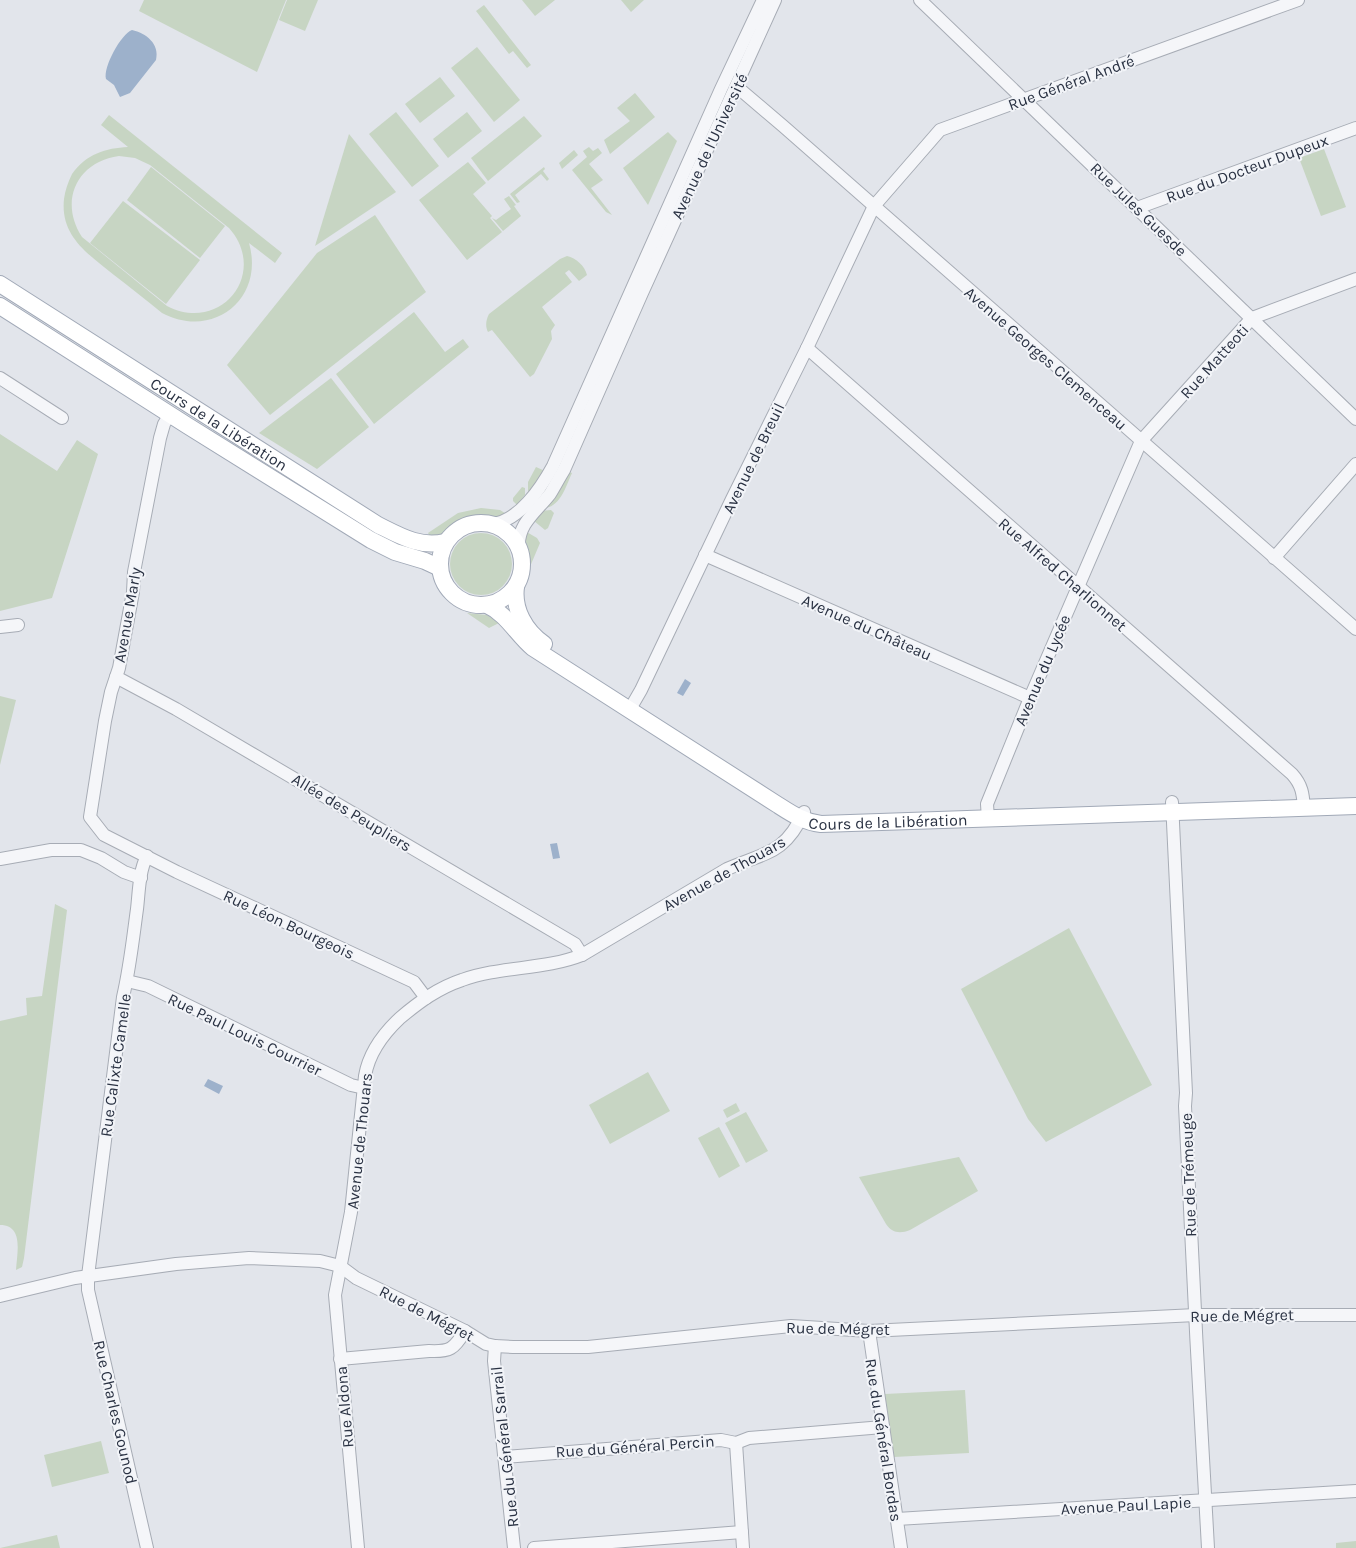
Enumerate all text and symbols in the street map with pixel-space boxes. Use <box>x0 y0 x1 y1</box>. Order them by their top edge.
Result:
street label: Rue Général André <box>1005 51 1137 114</box>
street label: Avenue de l'Université <box>667 70 752 222</box>
street label: Rue du Docteur Dupeux <box>1163 130 1331 207</box>
street label: Rue Jules Guesde <box>1086 158 1191 260</box>
street label: Avenue Georges Clemenceau <box>961 283 1131 434</box>
street label: Rue Matteoti <box>1176 320 1253 402</box>
street label: Cours de la Libération <box>147 374 291 475</box>
street label: Avenue de Breuil <box>718 400 788 517</box>
street label: Rue Alfred Charlionnet <box>995 514 1131 635</box>
street label: Avenue Marly <box>110 565 145 664</box>
street label: Avenue du Château <box>799 590 935 665</box>
street label: Avenue du Lycée <box>1011 612 1074 728</box>
street label: Allée des Peupliers <box>289 769 415 856</box>
street label: Cours de la Libération <box>807 810 968 834</box>
street label: Avenue de Thouars <box>660 832 789 915</box>
street label: Rue Léon Bourgeois <box>220 886 357 963</box>
street label: Rue Paul Louis Courrier <box>165 989 325 1080</box>
street label: Rue Calixte Camelle <box>96 992 135 1138</box>
street label: Avenue de Thouars <box>343 1072 376 1210</box>
street label: Rue de Trémeuge <box>1177 1113 1200 1237</box>
street label: Rue de Mégret <box>376 1281 477 1345</box>
street label: Rue de Mégret <box>1190 1305 1294 1326</box>
street label: Rue de Mégret <box>786 1318 890 1339</box>
street label: Rue Charles Gounod <box>90 1338 141 1486</box>
street label: Rue du Général Bordas <box>861 1357 906 1523</box>
street label: Rue Aldona <box>331 1365 358 1449</box>
street label: Rue du Général Sarrail <box>487 1365 522 1528</box>
street label: Rue du Général Percin <box>555 1431 715 1462</box>
street label: Avenue Paul Lapie <box>1060 1493 1192 1518</box>

